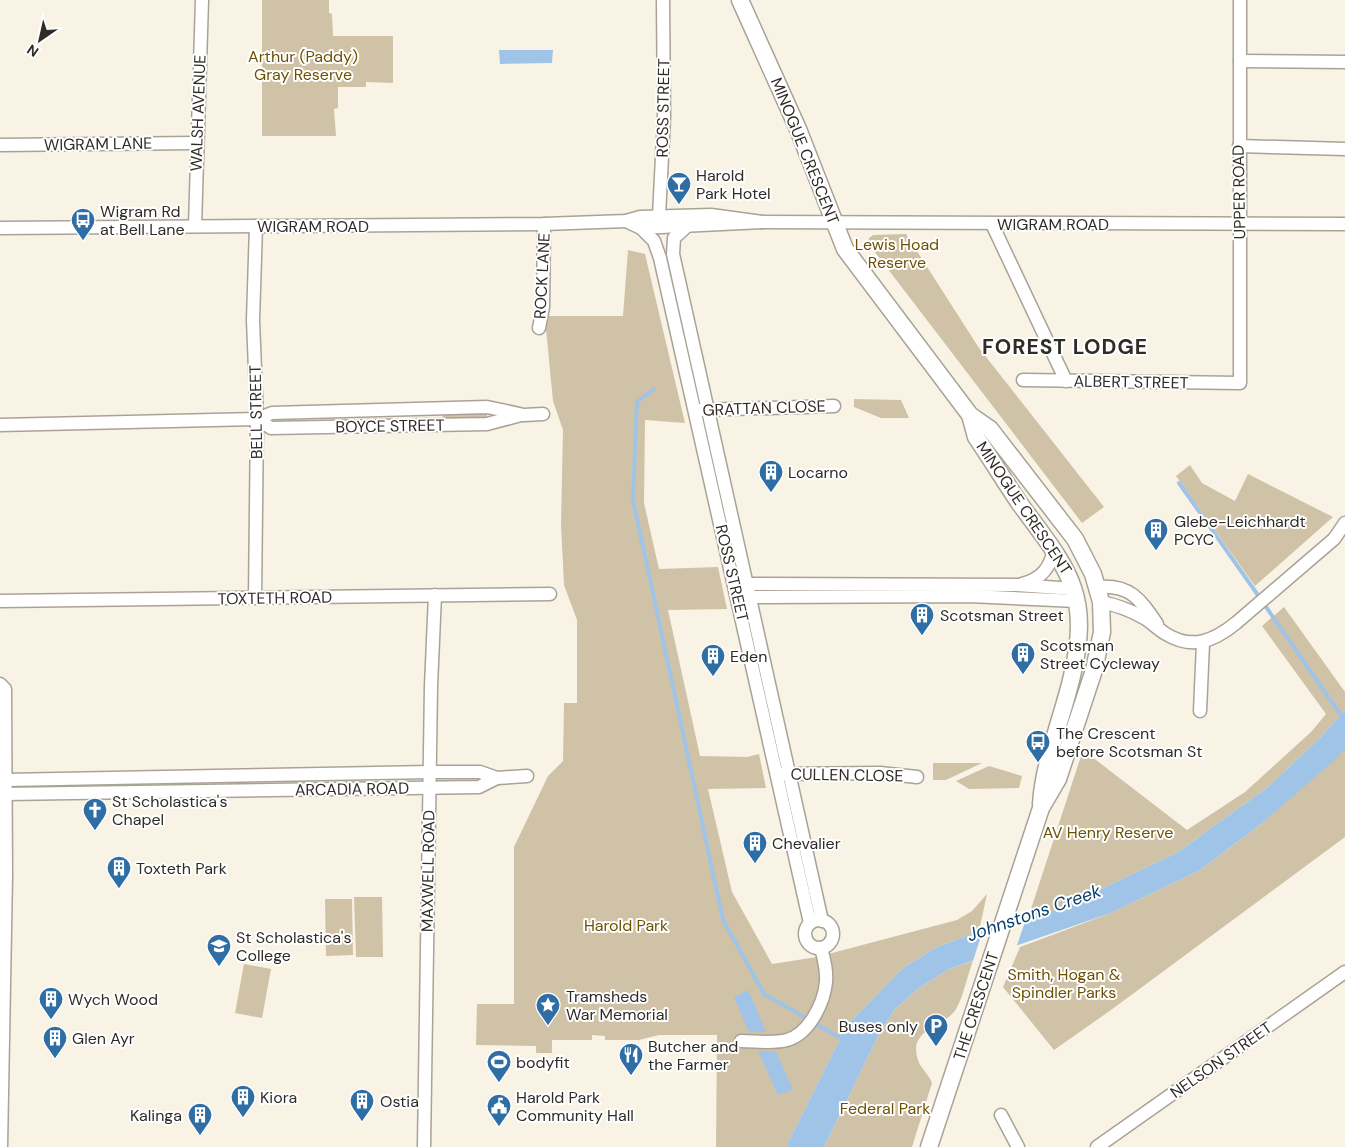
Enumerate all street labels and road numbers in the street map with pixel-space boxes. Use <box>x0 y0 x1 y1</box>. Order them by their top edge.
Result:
street label: WALSH AVENUE <box>185 54 211 172</box>
street label: ROSS STREET <box>652 58 674 158</box>
street label: MINOGUE CRESCENT <box>766 75 844 227</box>
street label: WIGRAM LANE <box>44 133 152 155</box>
street label: UPPER ROAD <box>1228 145 1250 239</box>
street label: WIGRAM ROAD <box>997 214 1109 235</box>
street label: WIGRAM ROAD <box>257 216 369 237</box>
street label: ROCK LANE <box>529 232 555 320</box>
street label: BELL STREET <box>245 365 267 459</box>
street label: ALBERT STREET <box>1073 370 1189 394</box>
street label: GRATTAN CLOSE <box>702 395 826 421</box>
street label: BOYCE STREET <box>335 415 445 437</box>
street label: MINOGUE CRESCENT <box>972 437 1076 579</box>
street label: ROSS STREET <box>711 522 753 624</box>
street label: TOXTETH ROAD <box>218 587 332 609</box>
street label: CULLEN CLOSE <box>790 764 904 786</box>
street label: ARCADIA ROAD <box>295 778 409 800</box>
street label: MAXWELL ROAD <box>416 810 440 932</box>
street label: THE CRESCENT <box>949 949 1003 1063</box>
street label: NELSON STREET <box>1166 1017 1276 1103</box>

